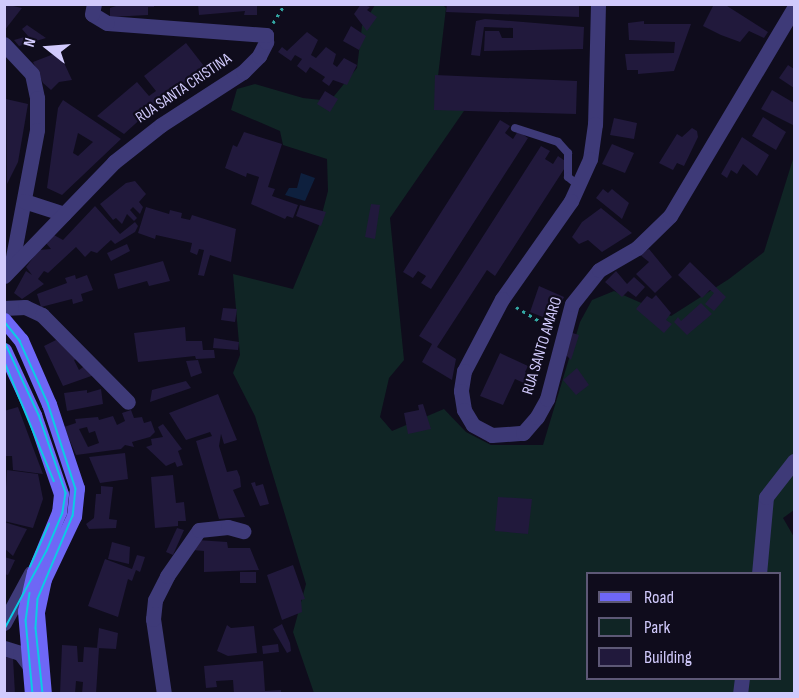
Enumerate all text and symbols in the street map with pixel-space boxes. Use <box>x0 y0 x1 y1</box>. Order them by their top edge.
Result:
north arrow <box>18 18 78 78</box>
text: N <box>20 36 41 49</box>
street label: RUA SANTA CRISTINA <box>132 50 236 128</box>
street label: RUA SANTO AMARO <box>519 295 567 397</box>
legend <box>586 572 781 680</box>
text: Road <box>644 587 674 608</box>
text: Park <box>644 617 670 638</box>
text: Building <box>644 647 692 668</box>

